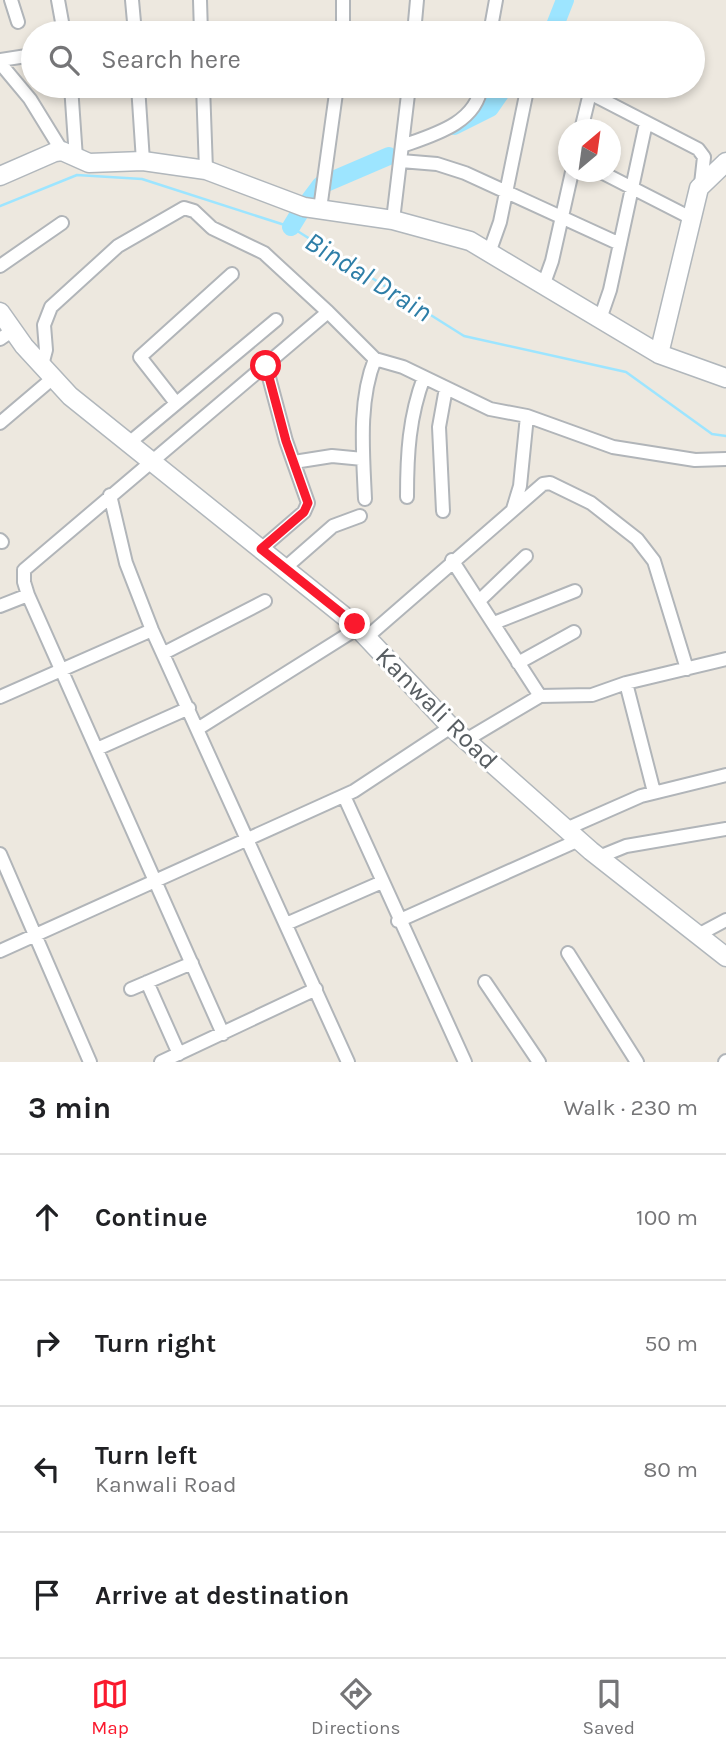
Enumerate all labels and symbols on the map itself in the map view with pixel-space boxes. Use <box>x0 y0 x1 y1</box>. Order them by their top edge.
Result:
north arrow <box>558 119 621 182</box>
water label: Bindal Drain <box>299 224 438 328</box>
route start <box>250 350 281 381</box>
route end <box>339 608 370 639</box>
street label: Kanwali Road <box>369 641 504 776</box>

